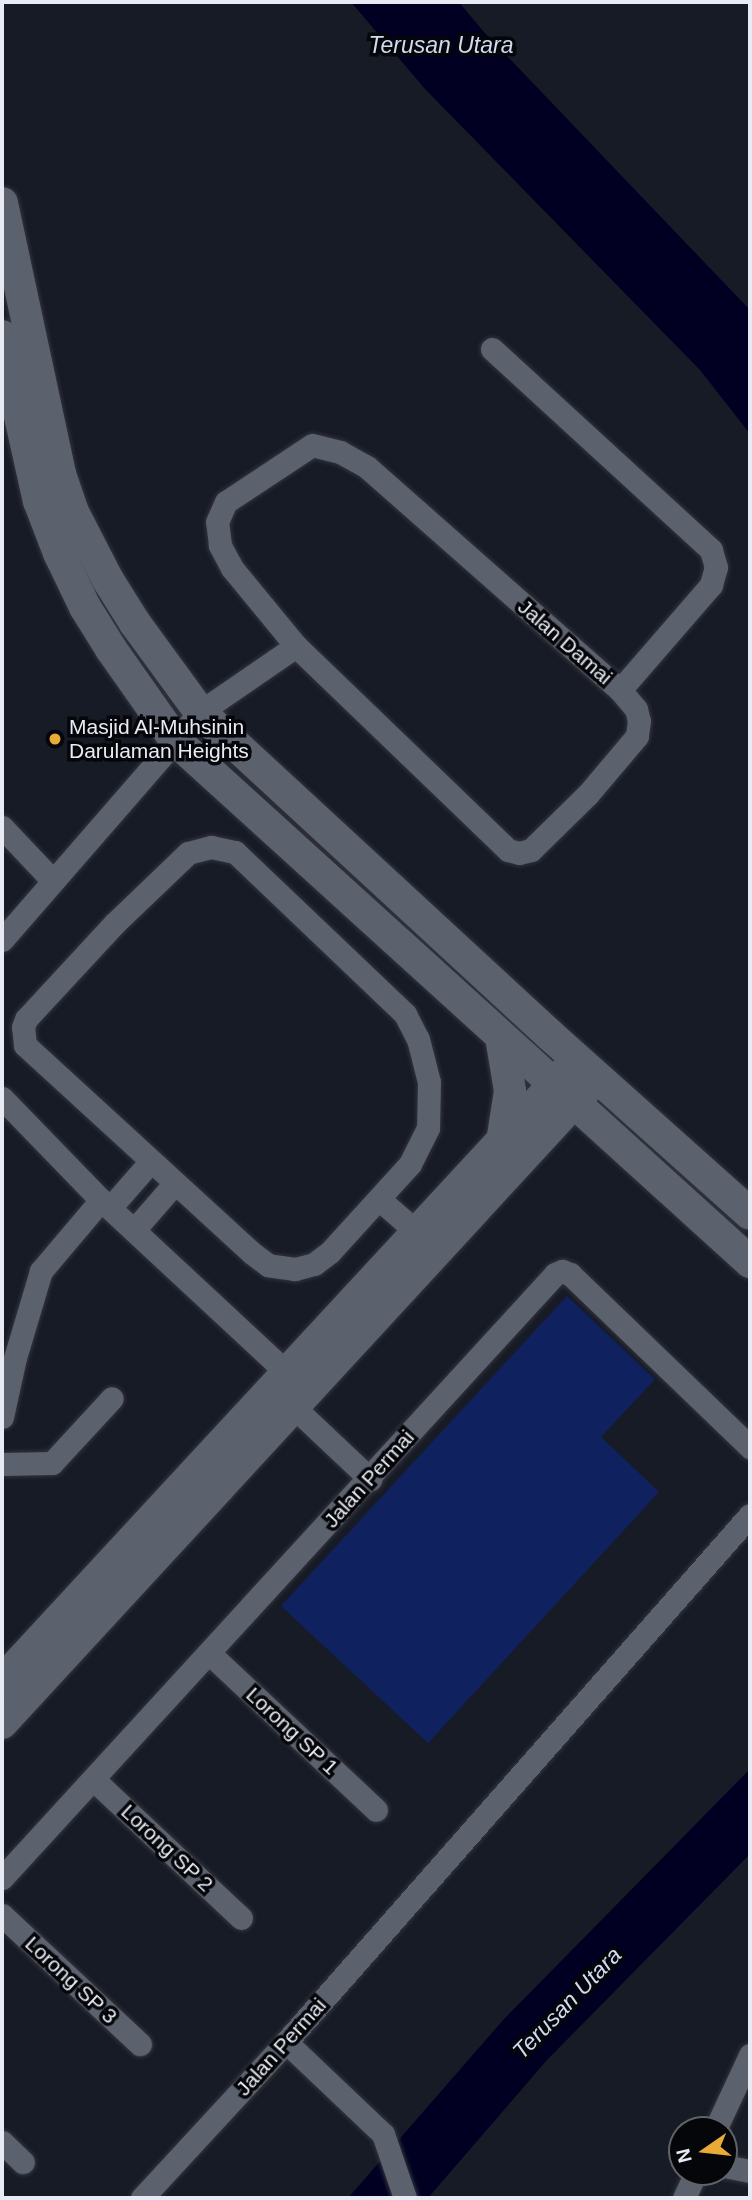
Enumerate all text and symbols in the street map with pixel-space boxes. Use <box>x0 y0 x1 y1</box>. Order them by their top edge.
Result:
water label: Terusan Utara <box>369 31 513 59</box>
street label: Jalan Damai <box>513 594 617 690</box>
place label: Masjid Al-Muhsinin Darulaman Heights <box>69 714 249 764</box>
marker: Masjid Al-Muhsinin Darulaman Heights <box>47 731 63 747</box>
street label: Jalan Permai <box>319 1425 419 1533</box>
street label: Lorong SP 1 <box>241 1682 343 1780</box>
street label: Lorong SP 2 <box>116 1799 218 1897</box>
street label: Lorong SP 3 <box>20 1931 122 2029</box>
water label: Terusan Utara <box>507 1941 627 2065</box>
street label: Jalan Permai <box>231 1993 331 2101</box>
north arrow <box>668 2116 738 2186</box>
text: N <box>672 2147 696 2165</box>

